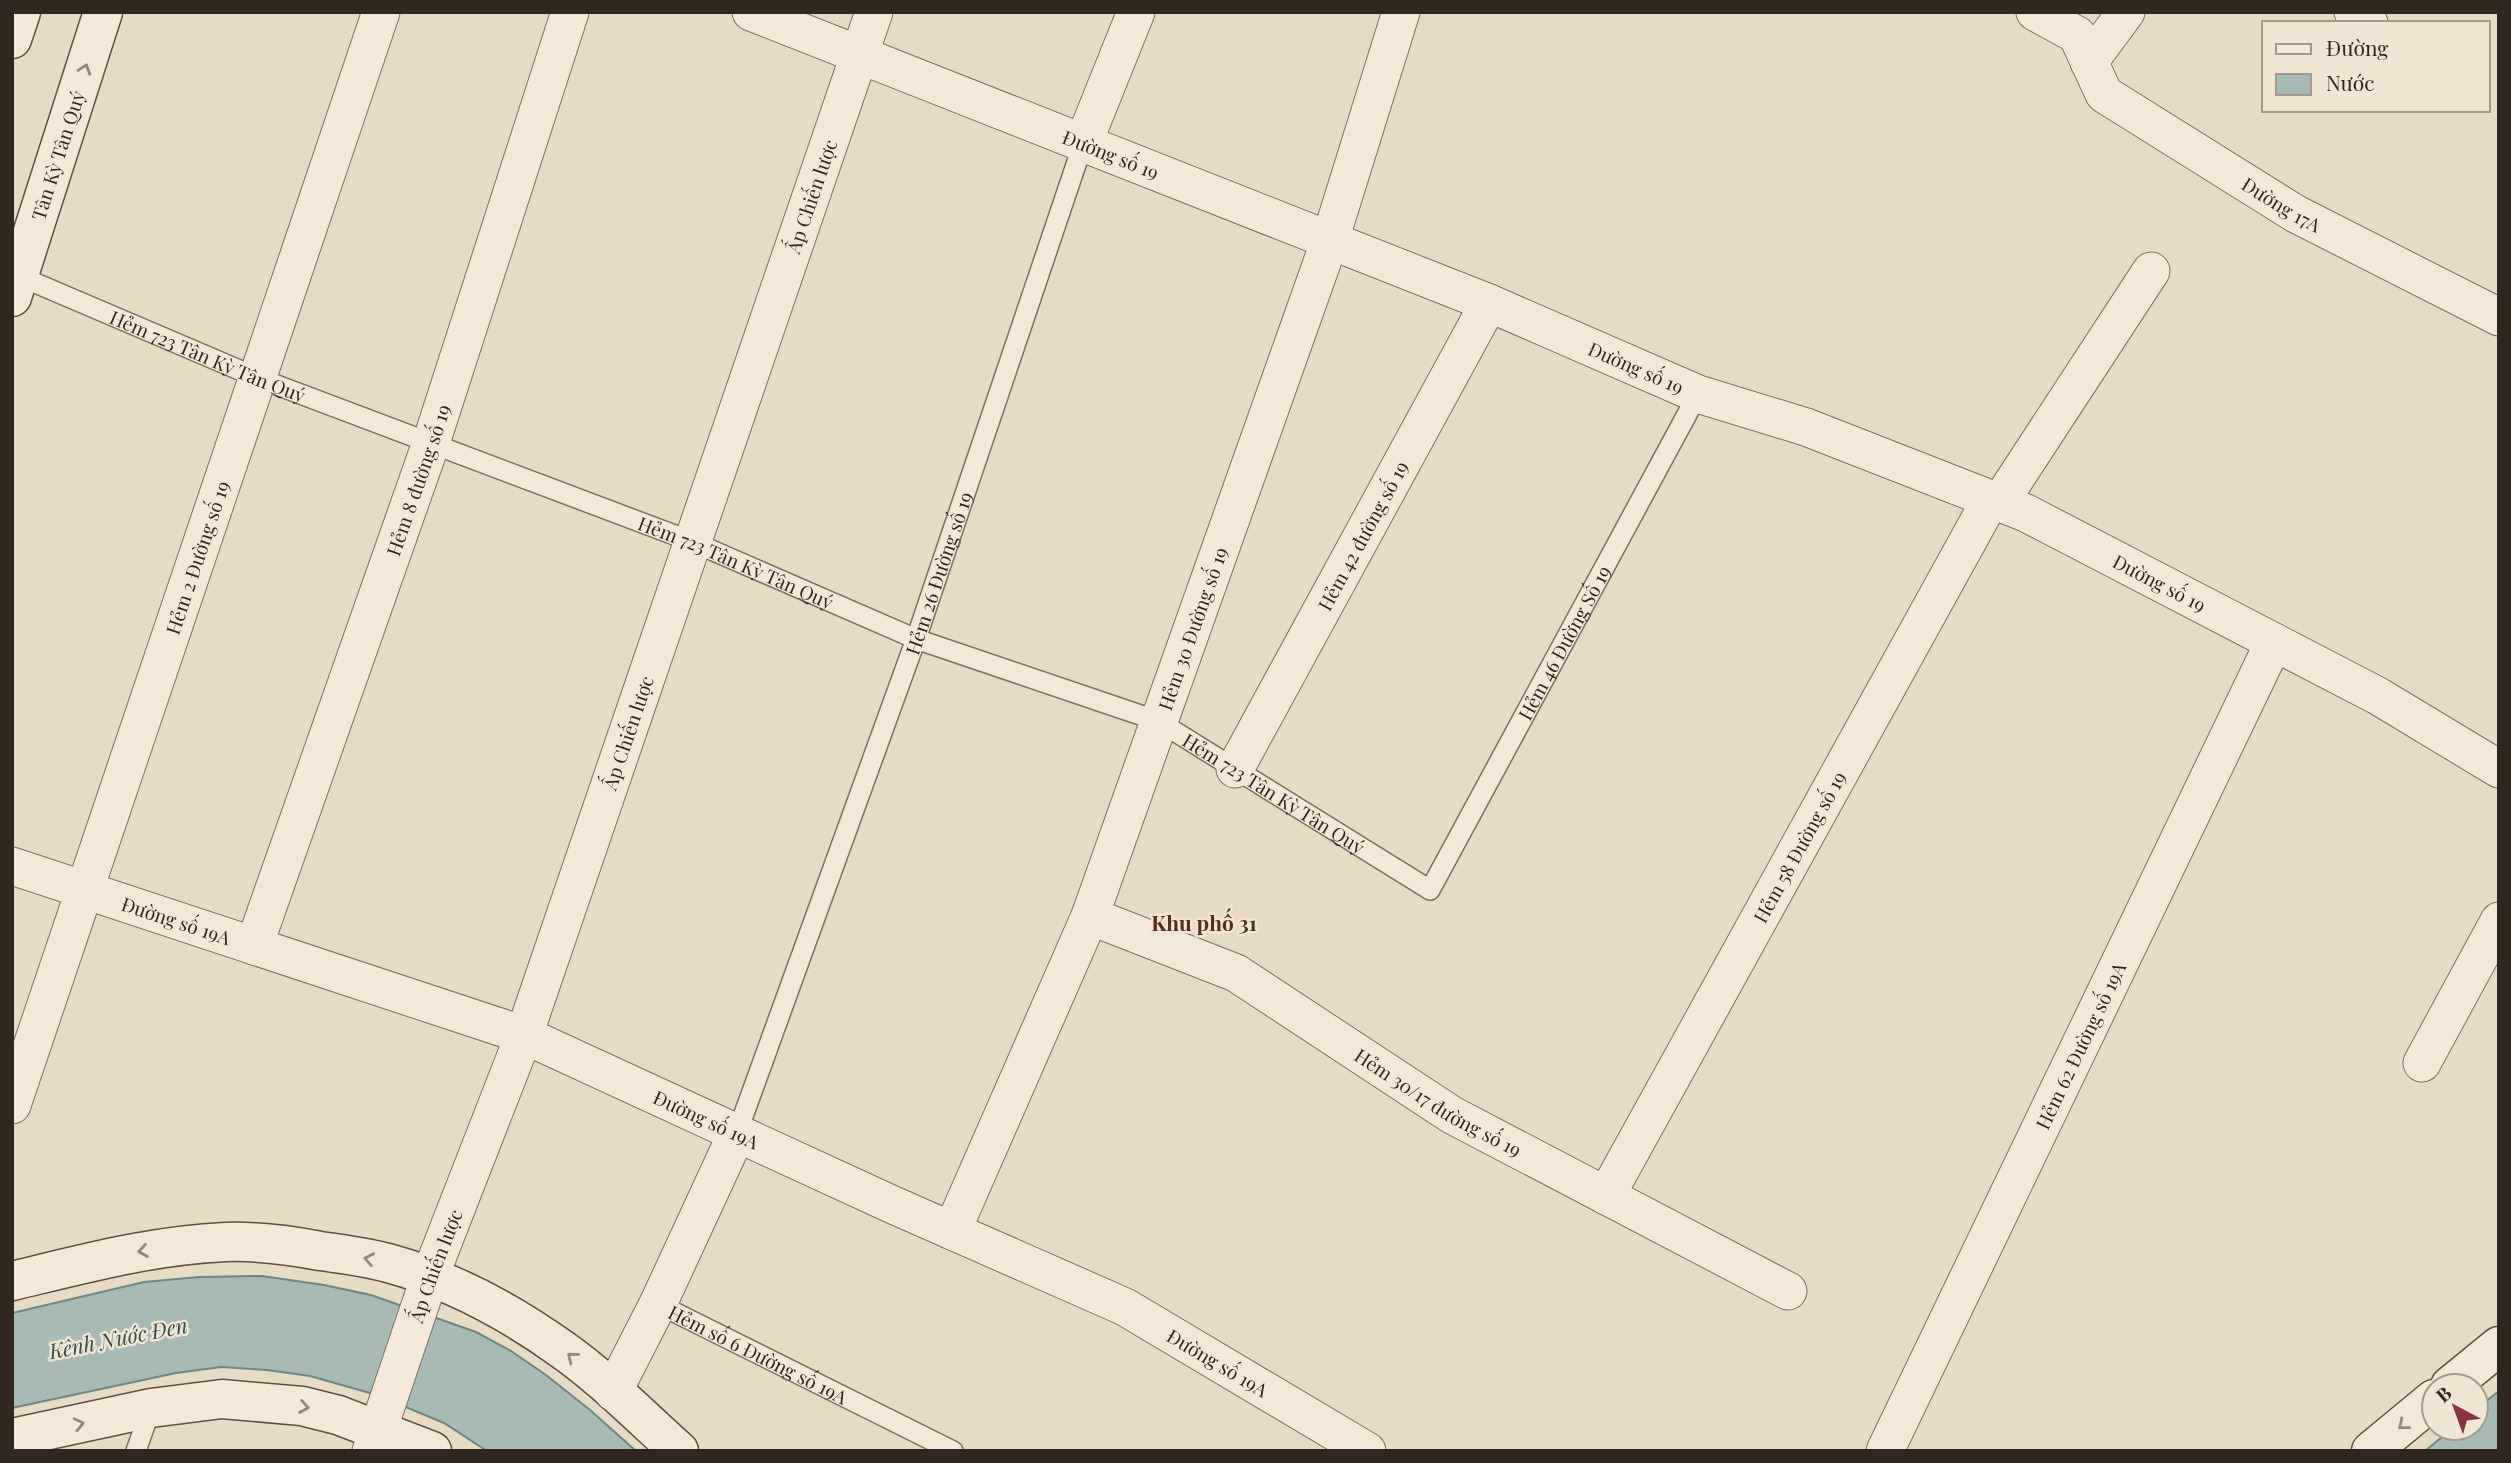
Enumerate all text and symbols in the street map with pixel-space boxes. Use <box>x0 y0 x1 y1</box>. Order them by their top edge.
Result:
legend <box>2262 21 2490 112</box>
text: Đường <box>2326 33 2388 61</box>
one-way arrow <box>77 63 91 75</box>
text: Nước <box>2326 68 2374 96</box>
street label: Tân Kỳ Tân Quý <box>24 87 90 223</box>
street label: Đường số 19 <box>1059 123 1163 185</box>
street label: Ấp Chiến lược <box>777 136 843 258</box>
street label: Đường 17A <box>2237 171 2327 238</box>
street label: Hẻm 723 Tân Kỳ Tân Quý <box>106 303 310 408</box>
street label: Đường số 19 <box>1585 335 1688 399</box>
street label: Hẻm 8 đường số 19 <box>379 401 456 559</box>
street label: Hẻm 42 đường số 19 <box>1311 456 1414 615</box>
street label: Hẻm 2 Đường số 19 <box>159 477 235 638</box>
street label: Hẻm 26 Đường số 19 <box>898 488 978 658</box>
street label: Hẻm 723 Tân Kỳ Tân Quý <box>635 510 838 615</box>
street label: Hẻm 30 Đường số 19 <box>1151 543 1233 714</box>
street label: Đường số 19 <box>2109 548 2211 617</box>
street label: Hẻm 46 Đường Số 19 <box>1511 561 1616 724</box>
street label: Ấp Chiến lược <box>594 672 659 794</box>
street label: Hẻm 723 Tân Kỳ Tân Quý <box>1178 727 1370 860</box>
street label: Hẻm 58 Đường số 19 <box>1747 766 1851 927</box>
street label: Đường số 19A <box>118 890 235 951</box>
district label: Khu phố 31 <box>1151 908 1257 936</box>
street label: Hẻm 62 Đường số 19A <box>2029 957 2132 1133</box>
street label: Hẻm 30/17 đường số 19 <box>1350 1042 1526 1162</box>
street label: Đường số 19A <box>649 1083 764 1155</box>
street label: Ấp Chiến lược <box>400 1205 468 1327</box>
one-way arrow <box>137 1243 149 1258</box>
one-way arrow <box>363 1253 375 1268</box>
street label: Hẻm số 6 Đường số 19A <box>664 1298 853 1410</box>
water label: Kênh Nước Đen <box>45 1310 190 1364</box>
street label: Đường số 19A <box>1162 1322 1274 1403</box>
one-way arrow <box>567 1353 579 1366</box>
north arrow <box>2420 1372 2490 1442</box>
text: B <box>2430 1379 2457 1407</box>
one-way arrow <box>298 1399 310 1414</box>
one-way arrow <box>73 1417 85 1432</box>
one-way arrow <box>2398 1417 2411 1429</box>

